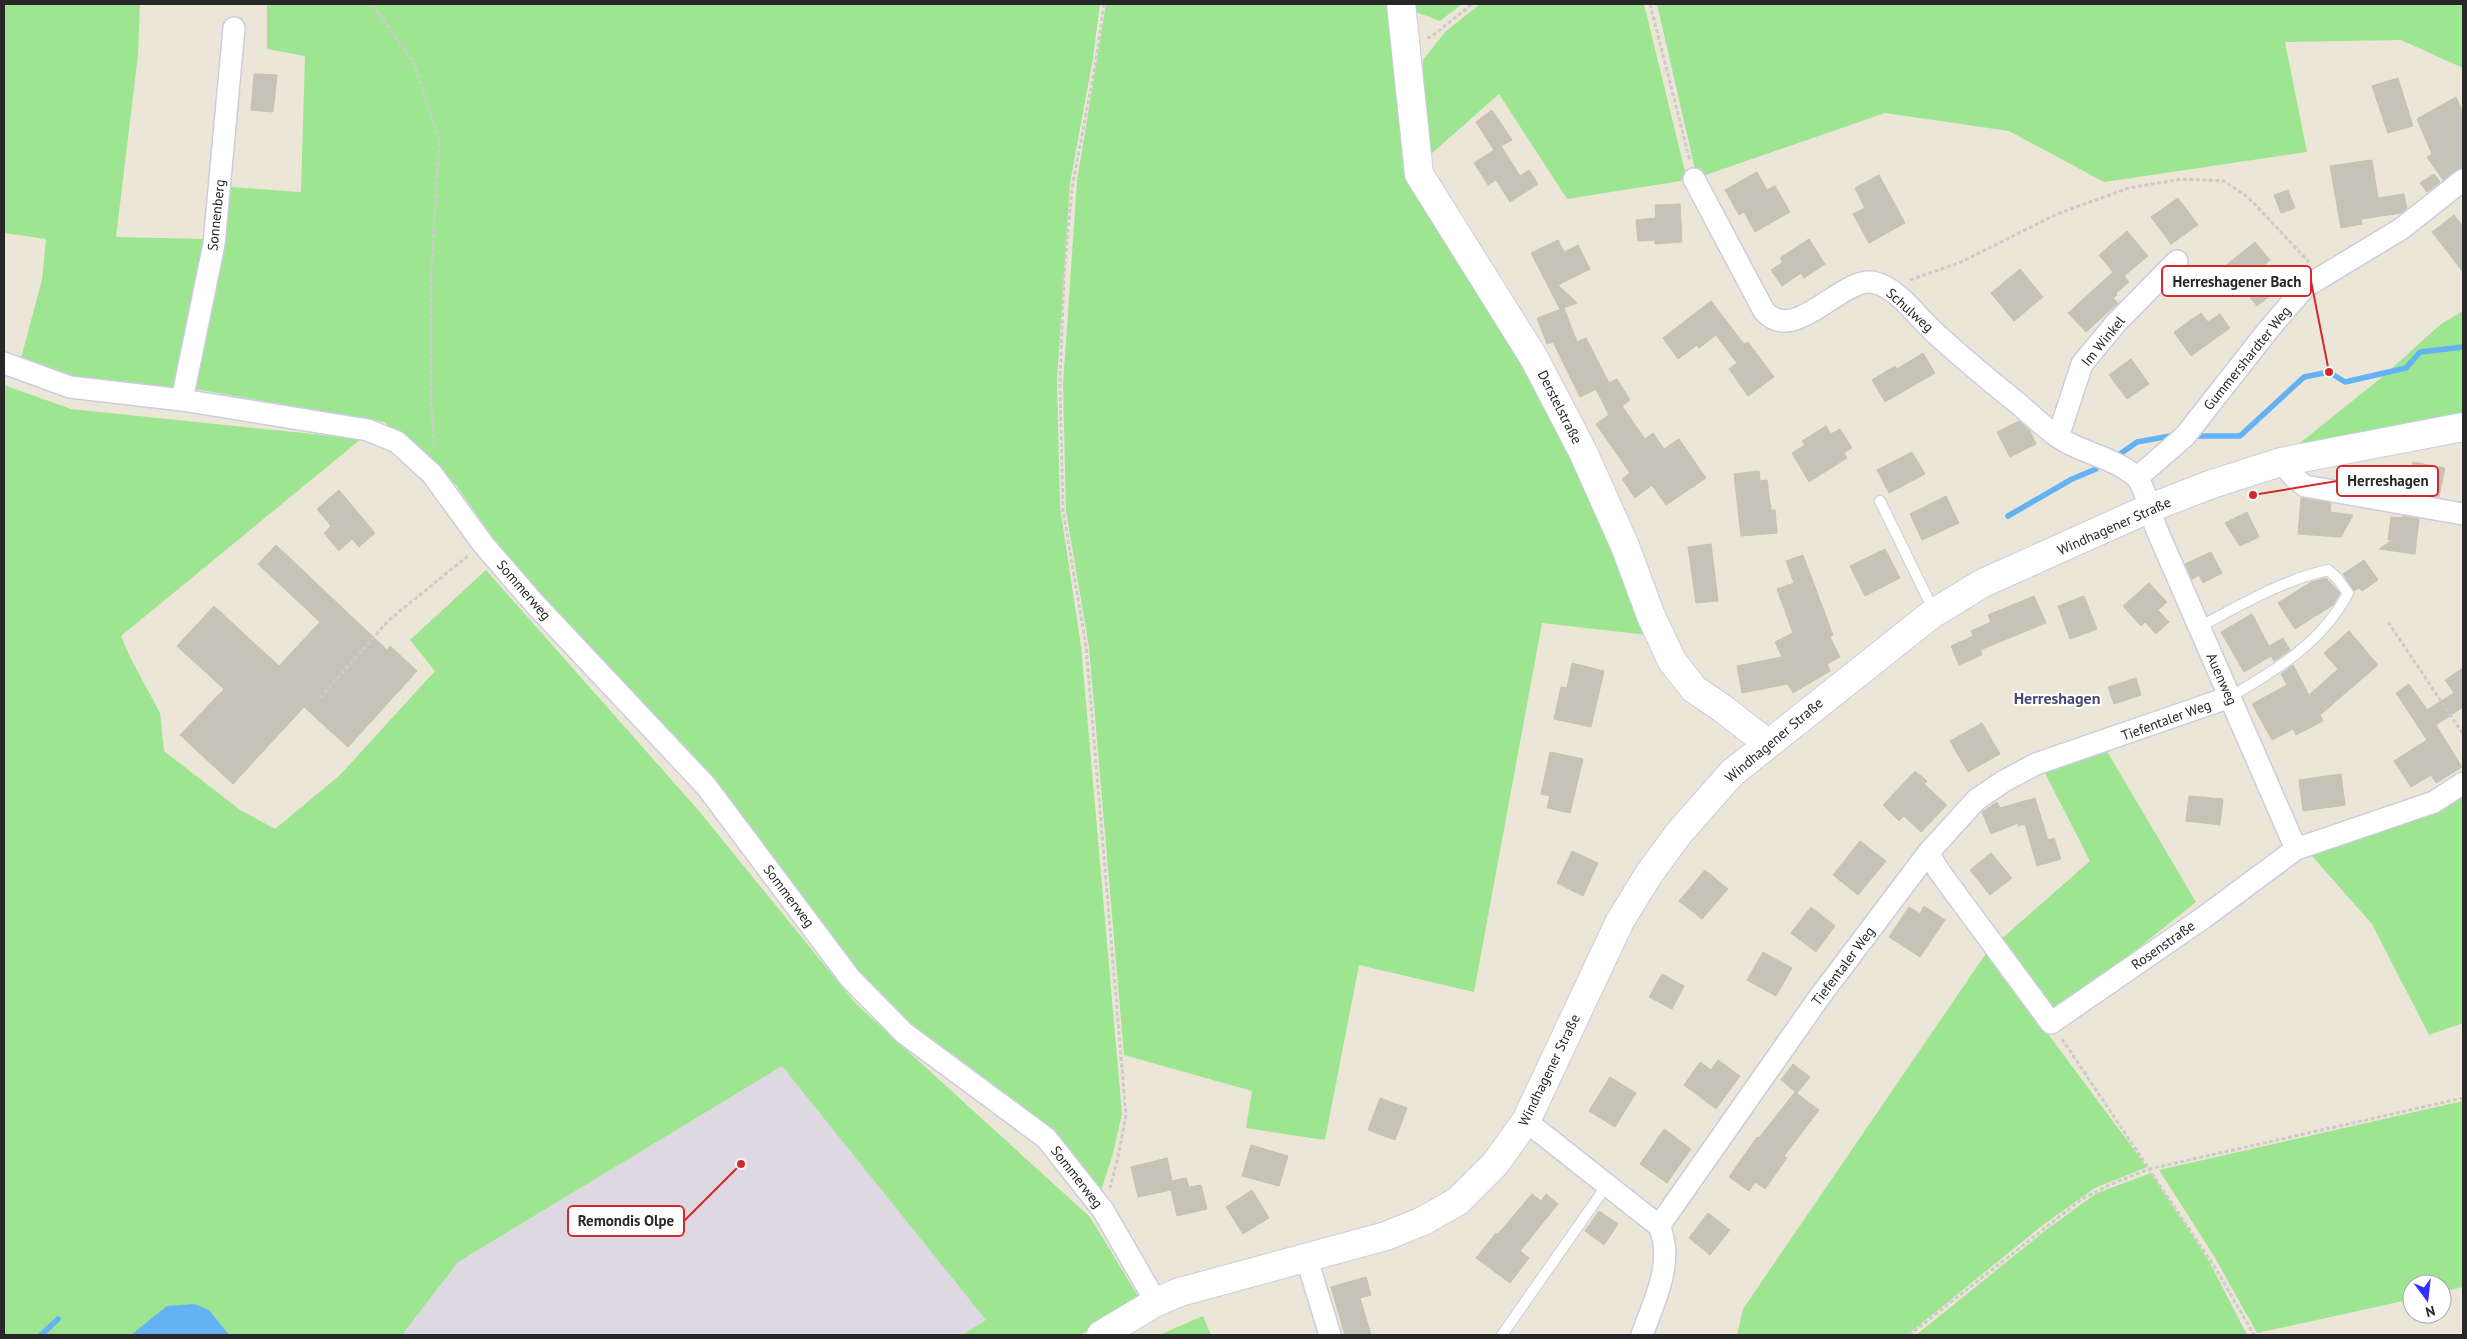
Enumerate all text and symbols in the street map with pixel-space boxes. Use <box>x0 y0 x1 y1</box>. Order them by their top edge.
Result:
street label: Sonnenberg <box>203 178 229 252</box>
callout: Herreshagener Bach <box>2162 266 2311 296</box>
text: Herreshagener Bach <box>2173 272 2301 291</box>
street label: Schulweg <box>1883 284 1937 336</box>
street label: Gummershardter Weg <box>2199 302 2295 414</box>
street label: Im Winkel <box>2077 312 2129 370</box>
street label: Derstelstraße <box>1534 367 1586 447</box>
callout: Herreshagen <box>2337 466 2438 496</box>
text: Herreshagen <box>2347 471 2429 490</box>
street label: Windhagener Straße <box>2054 493 2174 559</box>
street label: Sommerweg <box>493 556 555 624</box>
street label: Auenweg <box>2203 650 2241 708</box>
district label: Herreshagen <box>2014 688 2100 708</box>
street label: Windhagener Straße <box>1721 694 1827 786</box>
street label: Tiefentaler Weg <box>2119 695 2213 745</box>
street label: Sommerweg <box>759 861 819 931</box>
street label: Rosenstraße <box>2128 917 2198 973</box>
street label: Tiefentaler Weg <box>1807 923 1879 1009</box>
street label: Windhagener Straße <box>1514 1011 1584 1129</box>
street label: Sommerweg <box>1047 1142 1107 1212</box>
callout: Remondis Olpe <box>568 1206 684 1236</box>
text: Remondis Olpe <box>578 1211 675 1230</box>
north arrow <box>2402 1274 2452 1324</box>
text: N <box>2424 1302 2437 1321</box>

